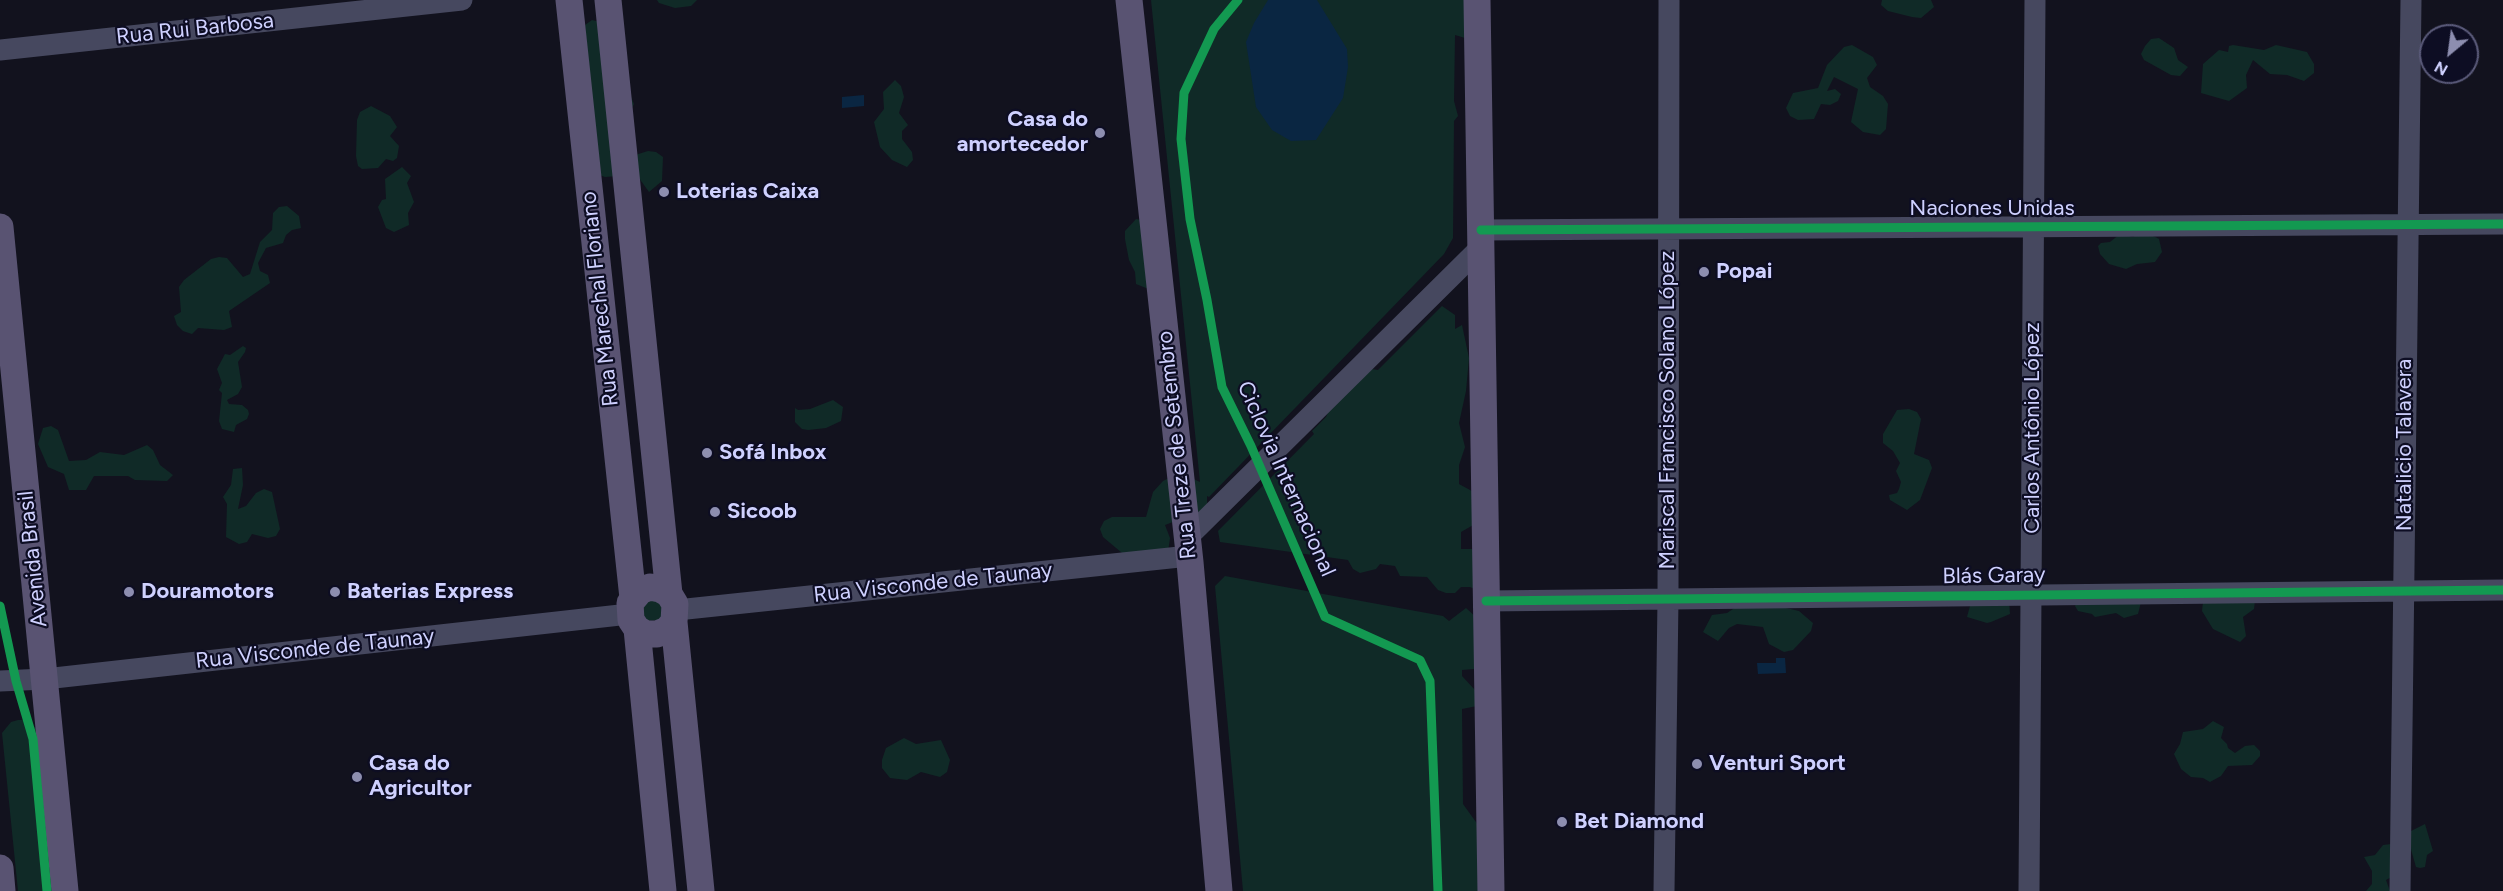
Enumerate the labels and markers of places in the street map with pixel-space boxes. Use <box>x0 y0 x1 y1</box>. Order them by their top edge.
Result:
place label: Casa do amortecedor <box>957 107 1088 158</box>
marker: Casa do amortecedor <box>1093 126 1107 140</box>
place label: Loterias Caixa <box>676 179 819 205</box>
marker: Loterias Caixa <box>657 185 671 199</box>
place label: Popai <box>1716 259 1773 285</box>
marker: Popai <box>1697 265 1711 279</box>
place label: Sofá Inbox <box>719 440 827 466</box>
marker: Sofá Inbox <box>700 446 714 460</box>
place label: Sicoob <box>727 499 797 525</box>
marker: Sicoob <box>708 505 722 519</box>
place label: Douramotors <box>141 579 274 605</box>
place label: Baterias Express <box>347 579 513 605</box>
marker: Douramotors <box>122 585 136 599</box>
marker: Baterias Express <box>328 585 342 599</box>
place label: Casa do Agricultor <box>369 751 471 802</box>
place label: Venturi Sport <box>1709 751 1846 777</box>
marker: Venturi Sport <box>1690 757 1704 771</box>
marker: Casa do Agricultor <box>350 770 364 784</box>
place label: Bet Diamond <box>1574 809 1704 835</box>
marker: Bet Diamond <box>1555 815 1569 829</box>

